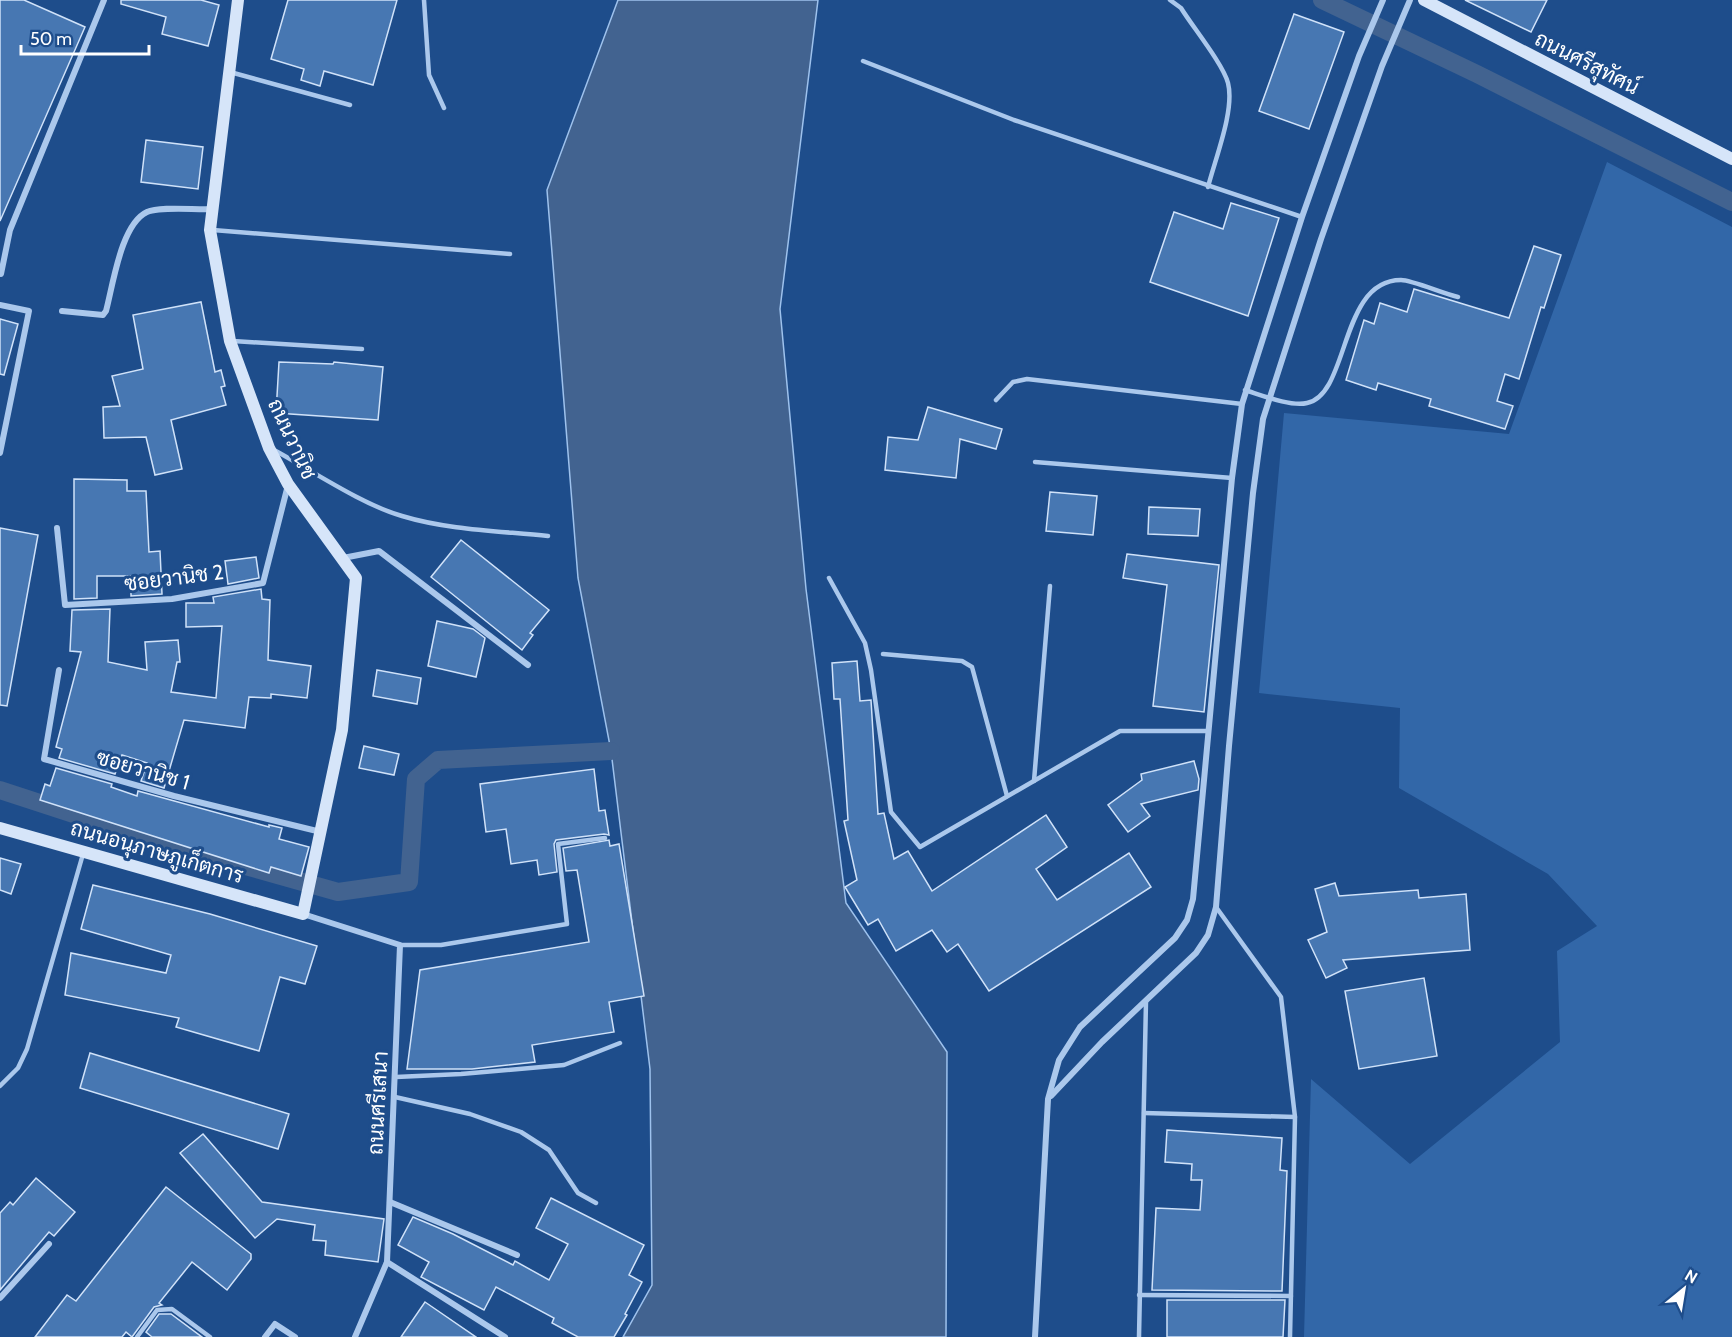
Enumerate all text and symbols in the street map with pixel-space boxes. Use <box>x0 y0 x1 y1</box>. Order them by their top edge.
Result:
scale bar <box>21 18 148 56</box>
street label: ถนนศรีสุทัศน์ <box>1530 25 1644 101</box>
text: 50 m <box>30 28 72 50</box>
street label: ถนนวานิช <box>263 395 322 483</box>
street label: ซอยวานิช 2 <box>123 559 225 596</box>
street label: ซอยวานิช 1 <box>94 744 193 795</box>
street label: ถนนอนุภาษภูเก็ตการ <box>67 813 247 891</box>
street label: ถนนศรีเสนา <box>362 1050 393 1156</box>
north arrow <box>1654 1259 1714 1319</box>
text: N <box>1682 1265 1701 1287</box>

